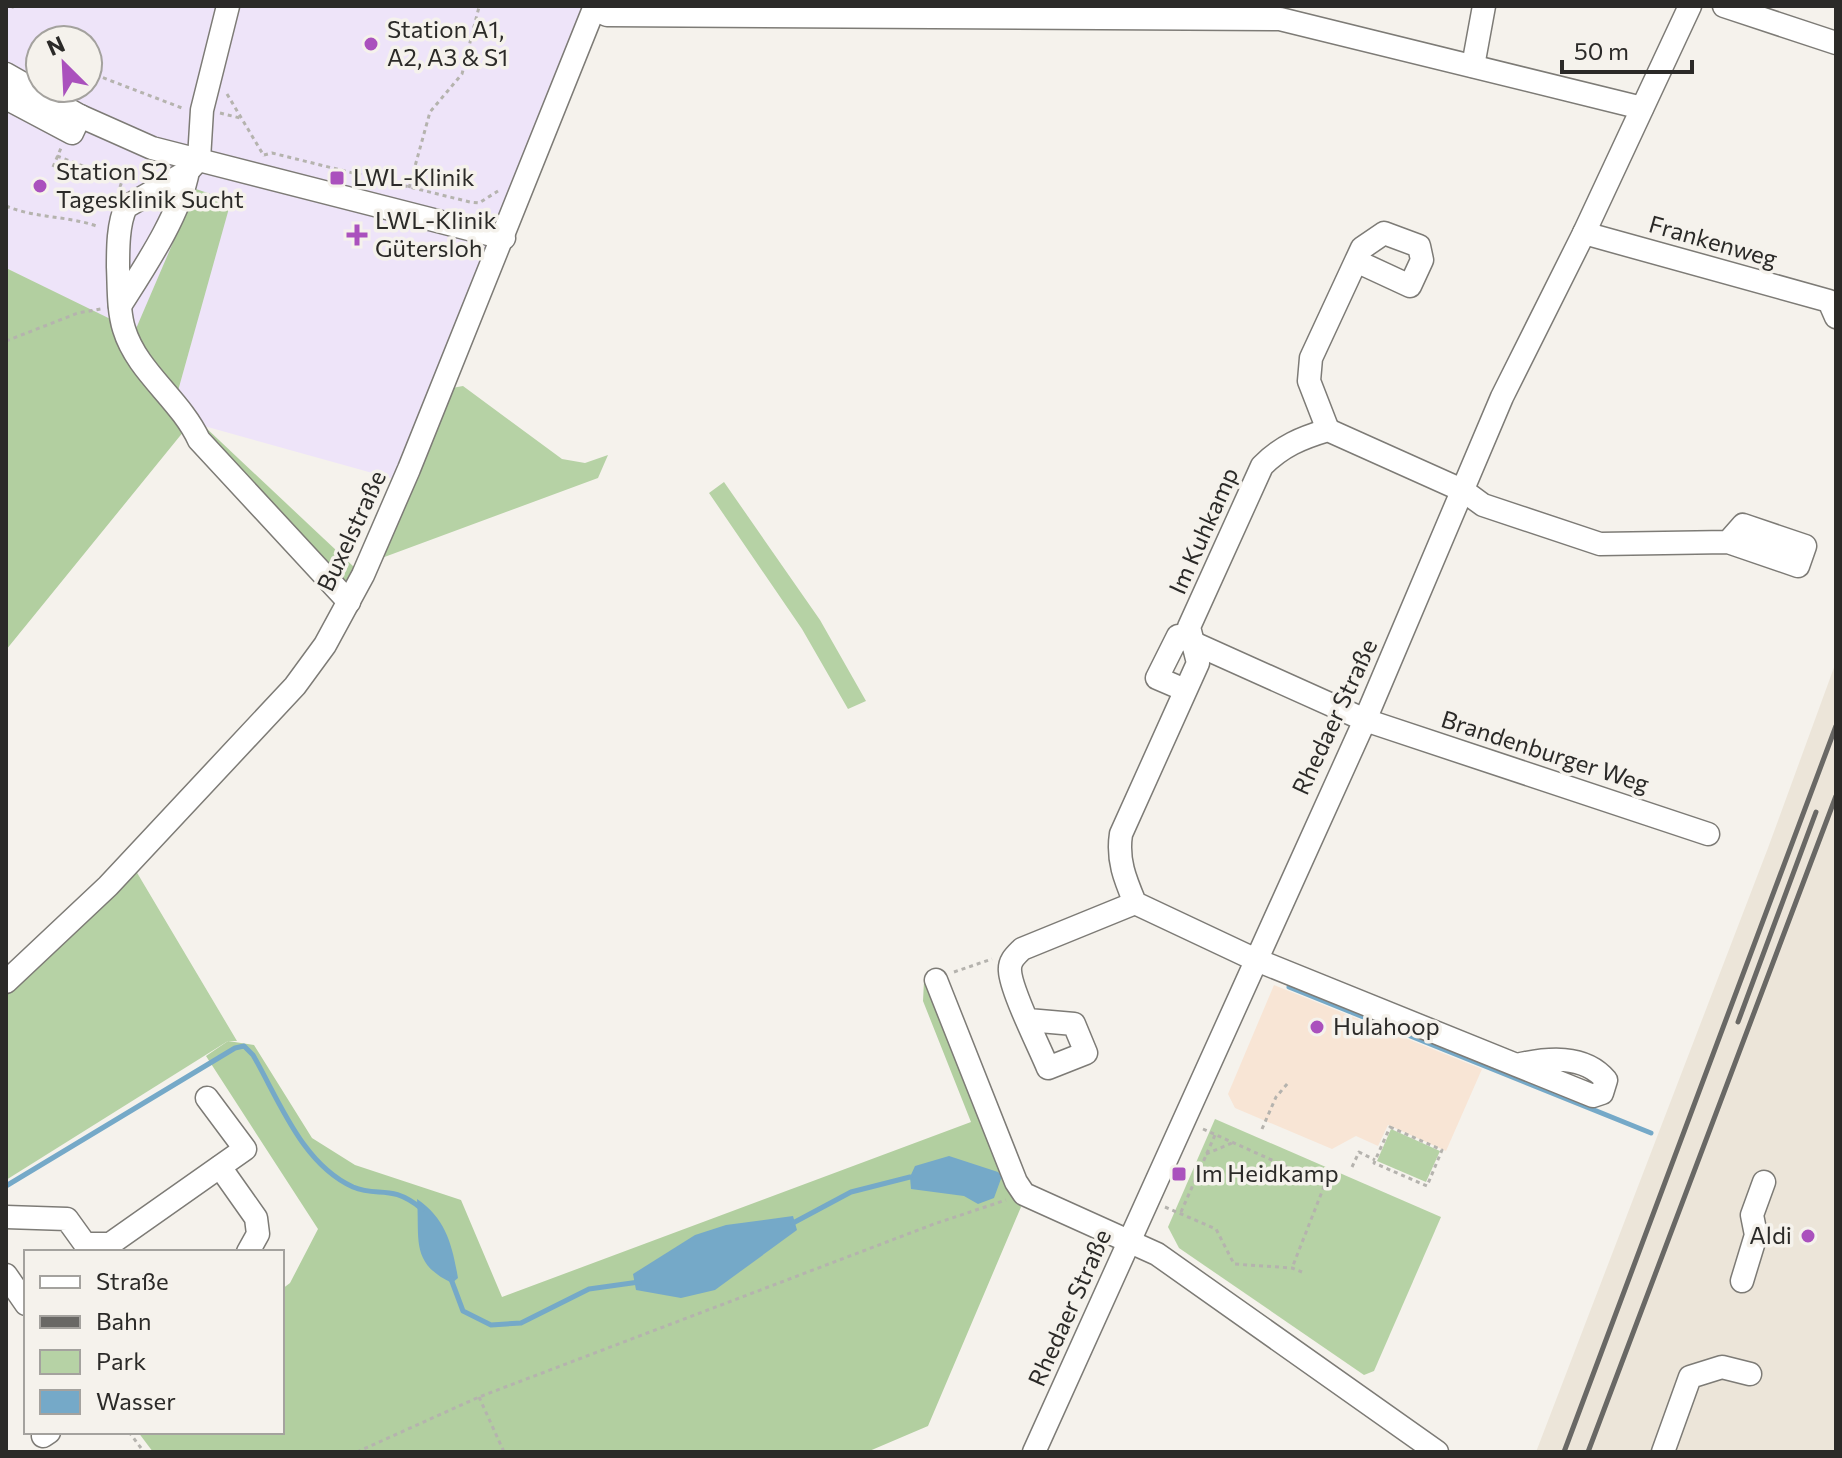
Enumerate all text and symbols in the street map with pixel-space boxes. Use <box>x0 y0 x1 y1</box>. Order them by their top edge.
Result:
place label: Station A1, A2, A3 & S1 <box>387 14 508 71</box>
north arrow <box>24 24 104 104</box>
scale bar <box>1562 24 1692 74</box>
text: N <box>43 30 69 61</box>
marker: Station A1, A2, A3 & S1 <box>362 35 380 53</box>
text: 50 m <box>1574 36 1629 65</box>
place label: Station S2 Tagesklinik Sucht <box>56 156 244 213</box>
place label: LWL-Klinik <box>353 162 474 191</box>
marker: LWL-Klinik <box>328 169 346 187</box>
marker: Station S2 Tagesklinik Sucht <box>31 177 49 195</box>
place label: LWL-Klinik Gütersloh <box>375 205 496 262</box>
street label: Frankenweg <box>1646 208 1781 273</box>
marker: LWL-Klinik Gütersloh <box>346 224 368 246</box>
street label: Im Kuhkamp <box>1162 462 1244 598</box>
street label: Buxelstraße <box>310 465 391 595</box>
street label: Rhedaer Straße <box>1285 634 1382 799</box>
street label: Brandenburger Weg <box>1438 703 1653 798</box>
place label: Hulahoop <box>1333 1011 1440 1040</box>
marker: Hulahoop <box>1308 1018 1326 1036</box>
place label: Im Heidkamp <box>1195 1158 1339 1187</box>
marker: Im Heidkamp <box>1170 1165 1188 1183</box>
place label: Aldi <box>1749 1220 1792 1249</box>
street label: Rhedaer Straße <box>1021 1225 1116 1390</box>
marker: Aldi <box>1799 1227 1817 1245</box>
legend <box>24 1250 284 1434</box>
text: Straße <box>96 1266 169 1295</box>
text: Bahn <box>96 1306 152 1335</box>
text: Park <box>96 1346 146 1375</box>
text: Wasser <box>96 1386 176 1415</box>

